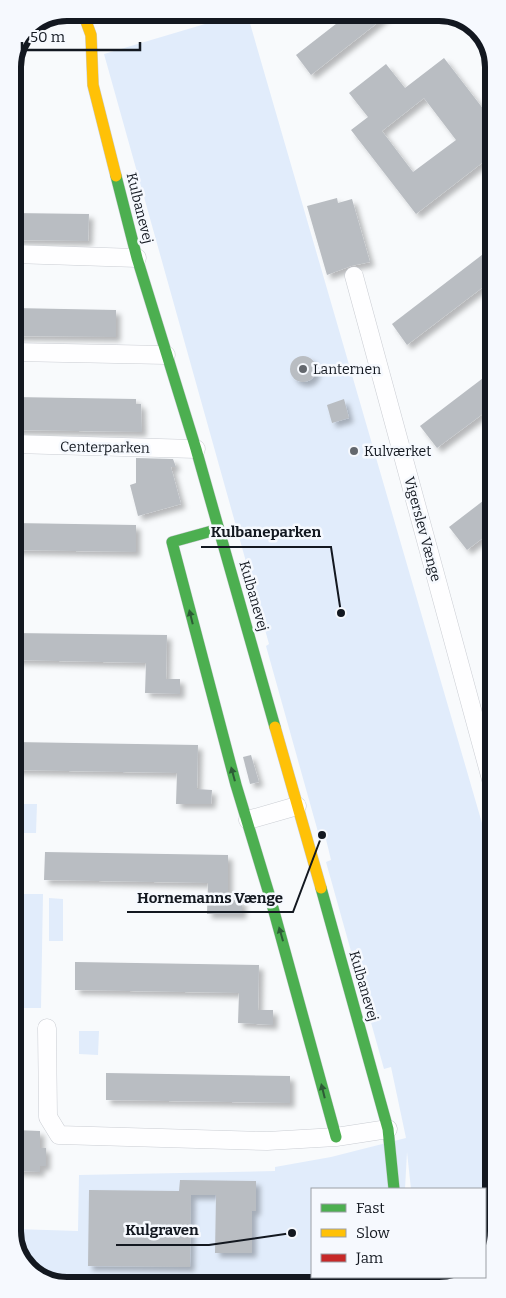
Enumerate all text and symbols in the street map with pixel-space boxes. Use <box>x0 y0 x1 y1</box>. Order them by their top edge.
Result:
scale bar <box>22 20 140 52</box>
text: 50 m <box>30 28 66 46</box>
street label: Kulbanevej <box>122 171 157 245</box>
place label: Lanternen <box>313 361 381 378</box>
marker: Lanternen <box>297 363 309 375</box>
street label: Centerparken <box>60 438 150 457</box>
place label: Kulværket <box>364 443 431 460</box>
marker: Kulværket <box>348 445 360 457</box>
street label: Vigerslev Vænge <box>400 475 445 583</box>
callout: Kulbaneparken <box>201 517 331 547</box>
text: Kulbaneparken <box>211 523 321 541</box>
street label: Kulbanevej <box>235 559 272 633</box>
one-way arrow <box>187 609 195 624</box>
one-way arrow <box>228 766 236 781</box>
callout: Hornemanns Vænge <box>127 882 293 912</box>
text: Hornemanns Vænge <box>137 889 283 907</box>
one-way arrow <box>276 926 284 941</box>
street label: Kulbanevej <box>345 949 382 1023</box>
one-way arrow <box>318 1083 326 1098</box>
legend <box>311 1188 486 1278</box>
text: Fast <box>356 1199 385 1217</box>
callout: Kulgraven <box>116 1215 209 1245</box>
text: Kulgraven <box>125 1221 199 1239</box>
text: Slow <box>356 1224 391 1242</box>
text: Jam <box>355 1249 384 1267</box>

